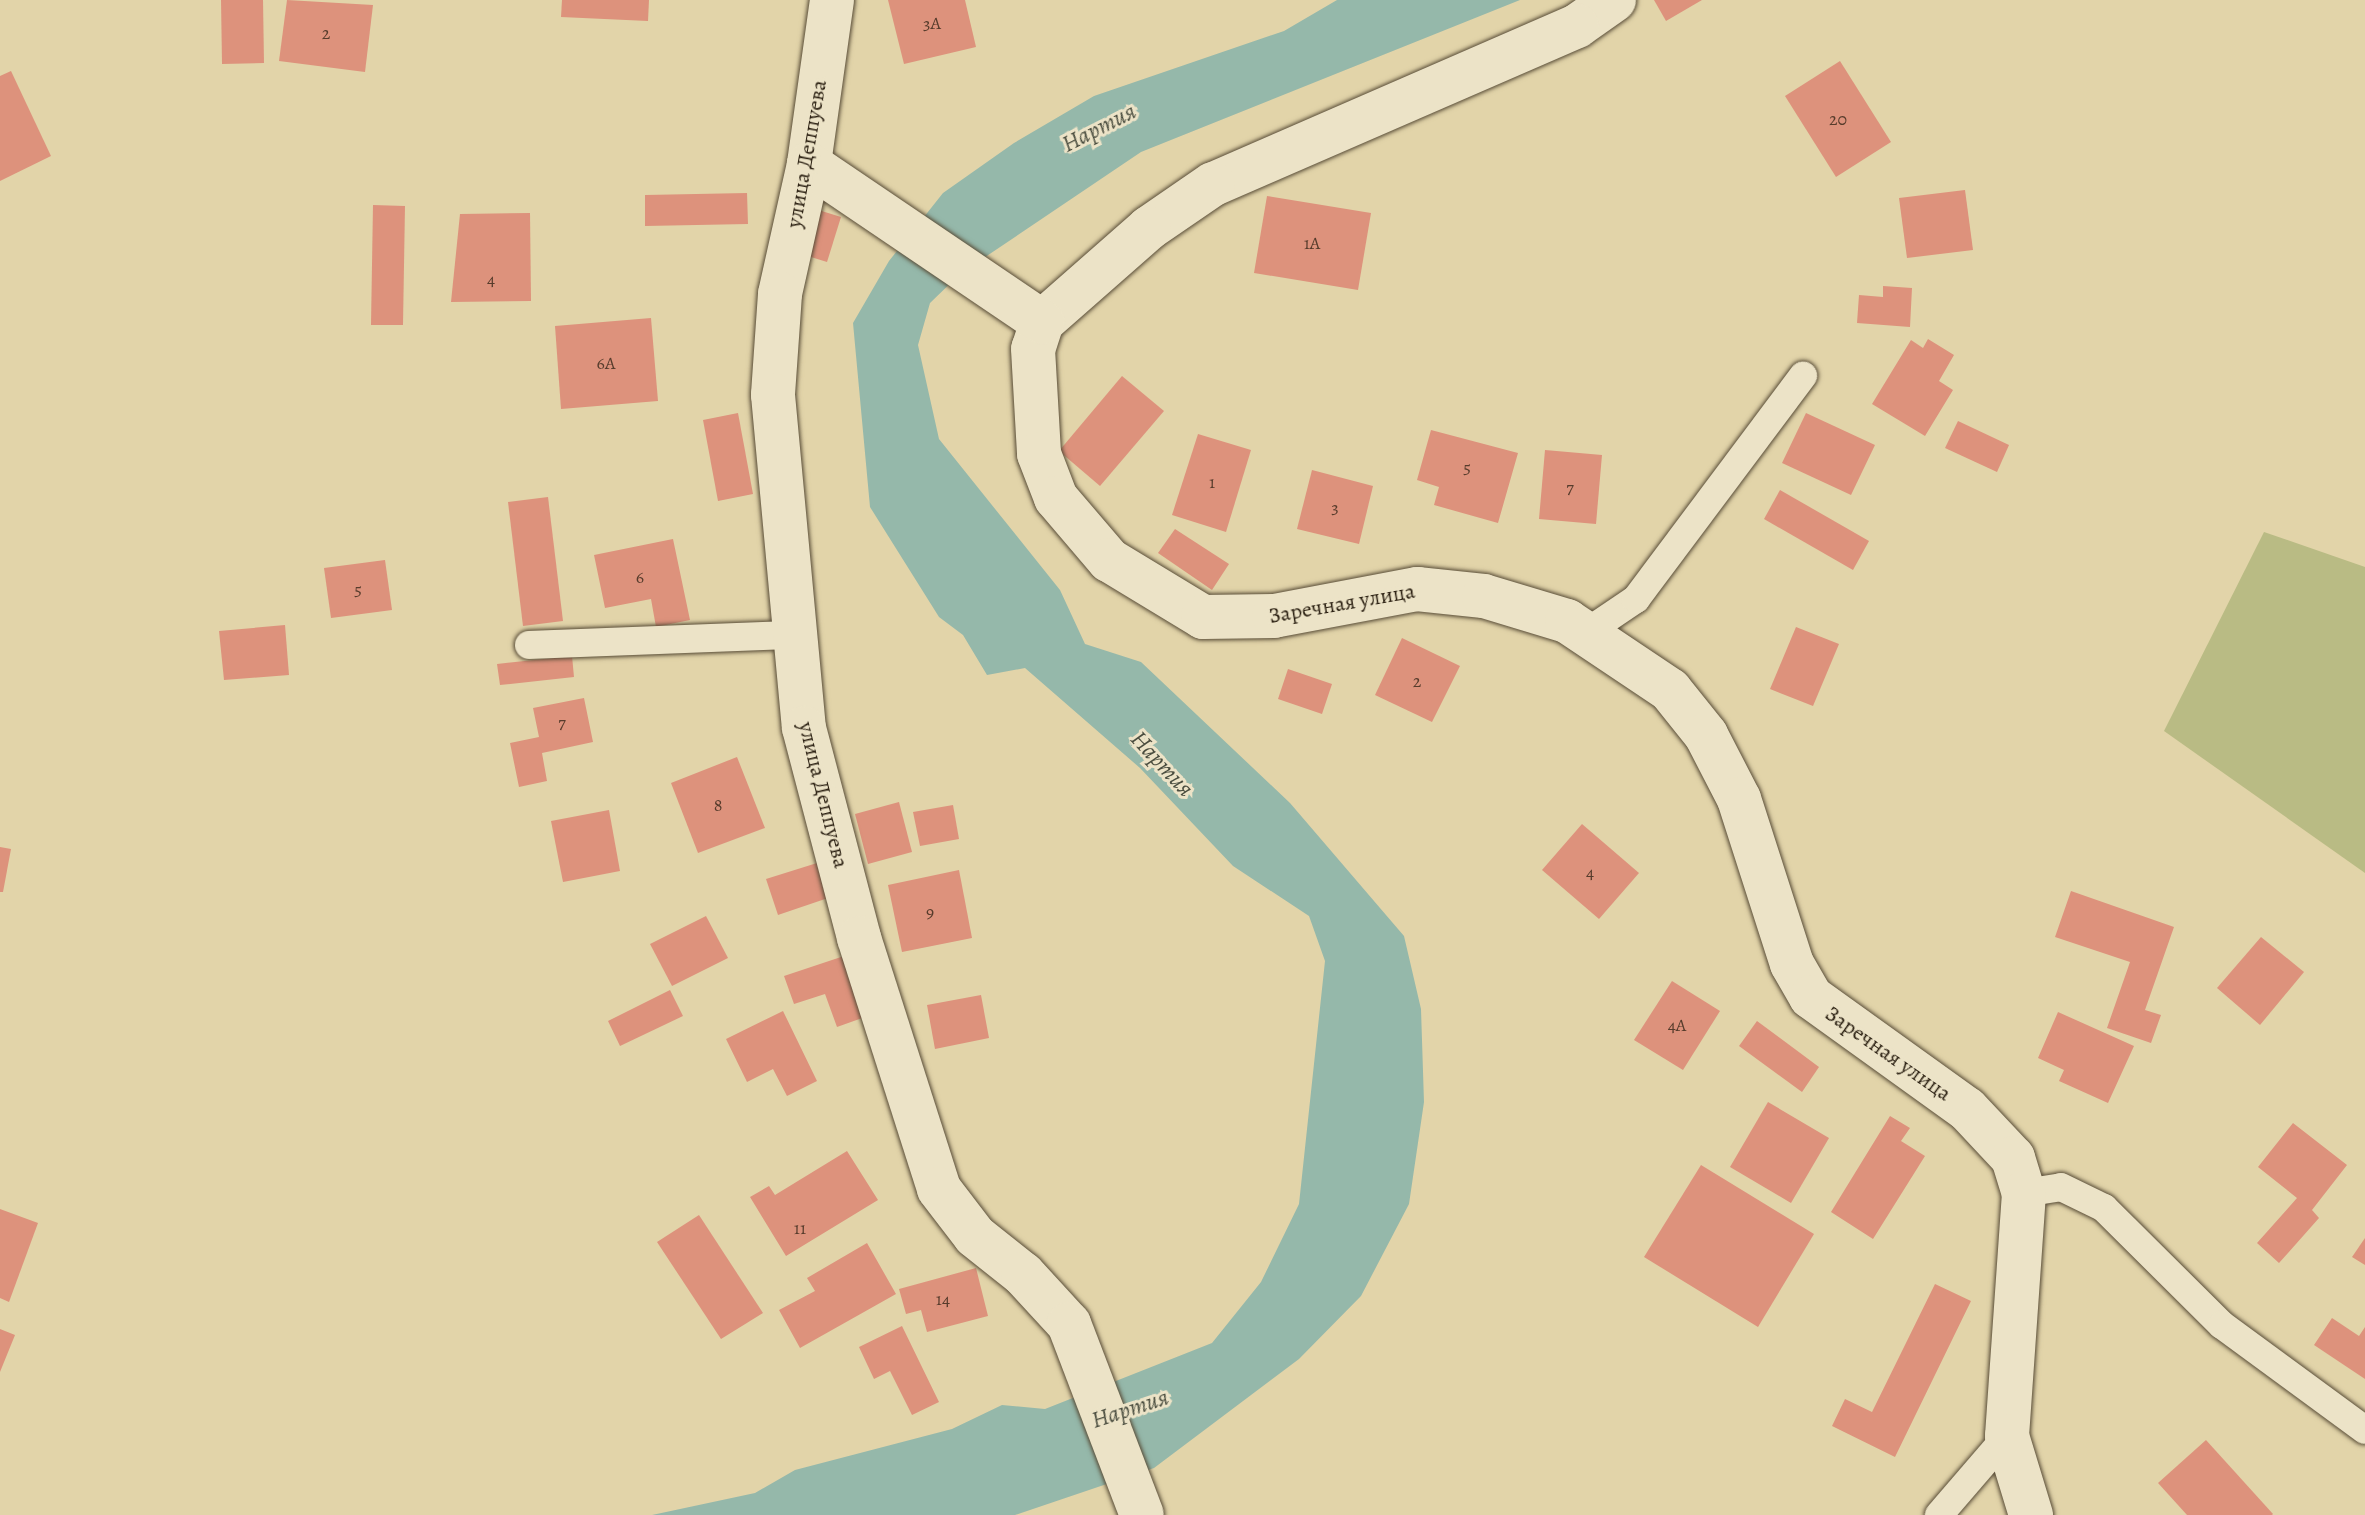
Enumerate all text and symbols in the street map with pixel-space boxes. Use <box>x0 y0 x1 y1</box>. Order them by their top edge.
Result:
house number: 3А <box>923 12 941 34</box>
house number: 2 <box>322 22 330 44</box>
street label: улица Деппуева <box>781 78 833 230</box>
water label: Нартия <box>1057 97 1141 159</box>
house number: 20 <box>1829 108 1847 130</box>
house number: 1А <box>1304 232 1320 254</box>
house number: 4 <box>487 268 495 290</box>
house number: 6А <box>597 352 615 374</box>
house number: 5 <box>1463 456 1471 478</box>
house number: 1 <box>1209 471 1215 493</box>
house number: 7 <box>1566 476 1574 498</box>
house number: 3 <box>1331 496 1339 518</box>
house number: 6 <box>636 566 644 588</box>
house number: 5 <box>354 578 362 600</box>
street label: Заречная улица <box>1267 578 1417 630</box>
house number: 2 <box>1413 670 1421 692</box>
house number: 7 <box>558 711 566 733</box>
street label: улица Деппуева <box>792 719 854 871</box>
water label: Нартия <box>1124 725 1200 803</box>
house number: 8 <box>714 794 722 816</box>
house number: 4 <box>1586 861 1594 883</box>
house number: 9 <box>926 901 934 923</box>
street label: Заречная улица <box>1820 1001 1956 1107</box>
house number: 4А <box>1668 1014 1686 1036</box>
house number: 11 <box>794 1217 806 1239</box>
house number: 14 <box>936 1288 950 1310</box>
water label: Нартия <box>1088 1383 1172 1435</box>

